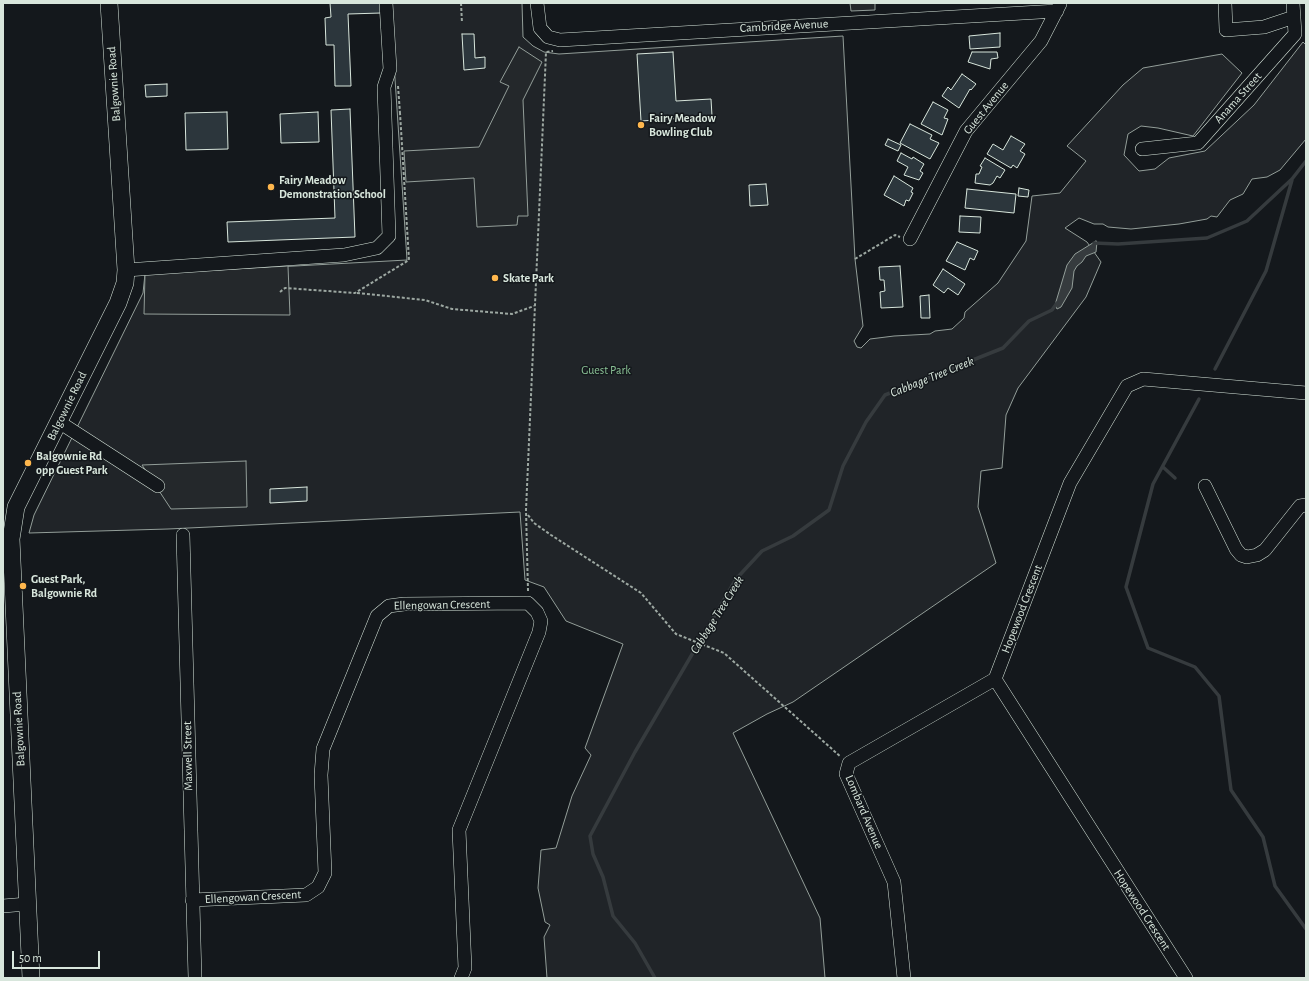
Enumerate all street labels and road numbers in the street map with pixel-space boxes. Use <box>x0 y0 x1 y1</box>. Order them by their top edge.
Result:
street label: Cambridge Avenue <box>739 16 829 36</box>
street label: Balgownie Road <box>104 46 124 122</box>
street label: Anama Street <box>1211 69 1265 127</box>
street label: Guest Avenue <box>960 79 1012 137</box>
street label: Balgownie Road <box>44 369 90 443</box>
street label: Hopewood Crescent <box>999 563 1045 655</box>
street label: Ellengowan Crescent <box>394 597 490 613</box>
street label: Balgownie Road <box>10 691 28 767</box>
street label: Maxwell Street <box>180 721 196 791</box>
street label: Lombard Avenue <box>842 773 886 851</box>
street label: Hopewood Crescent <box>1111 867 1173 953</box>
street label: Ellengowan Crescent <box>204 887 302 907</box>

